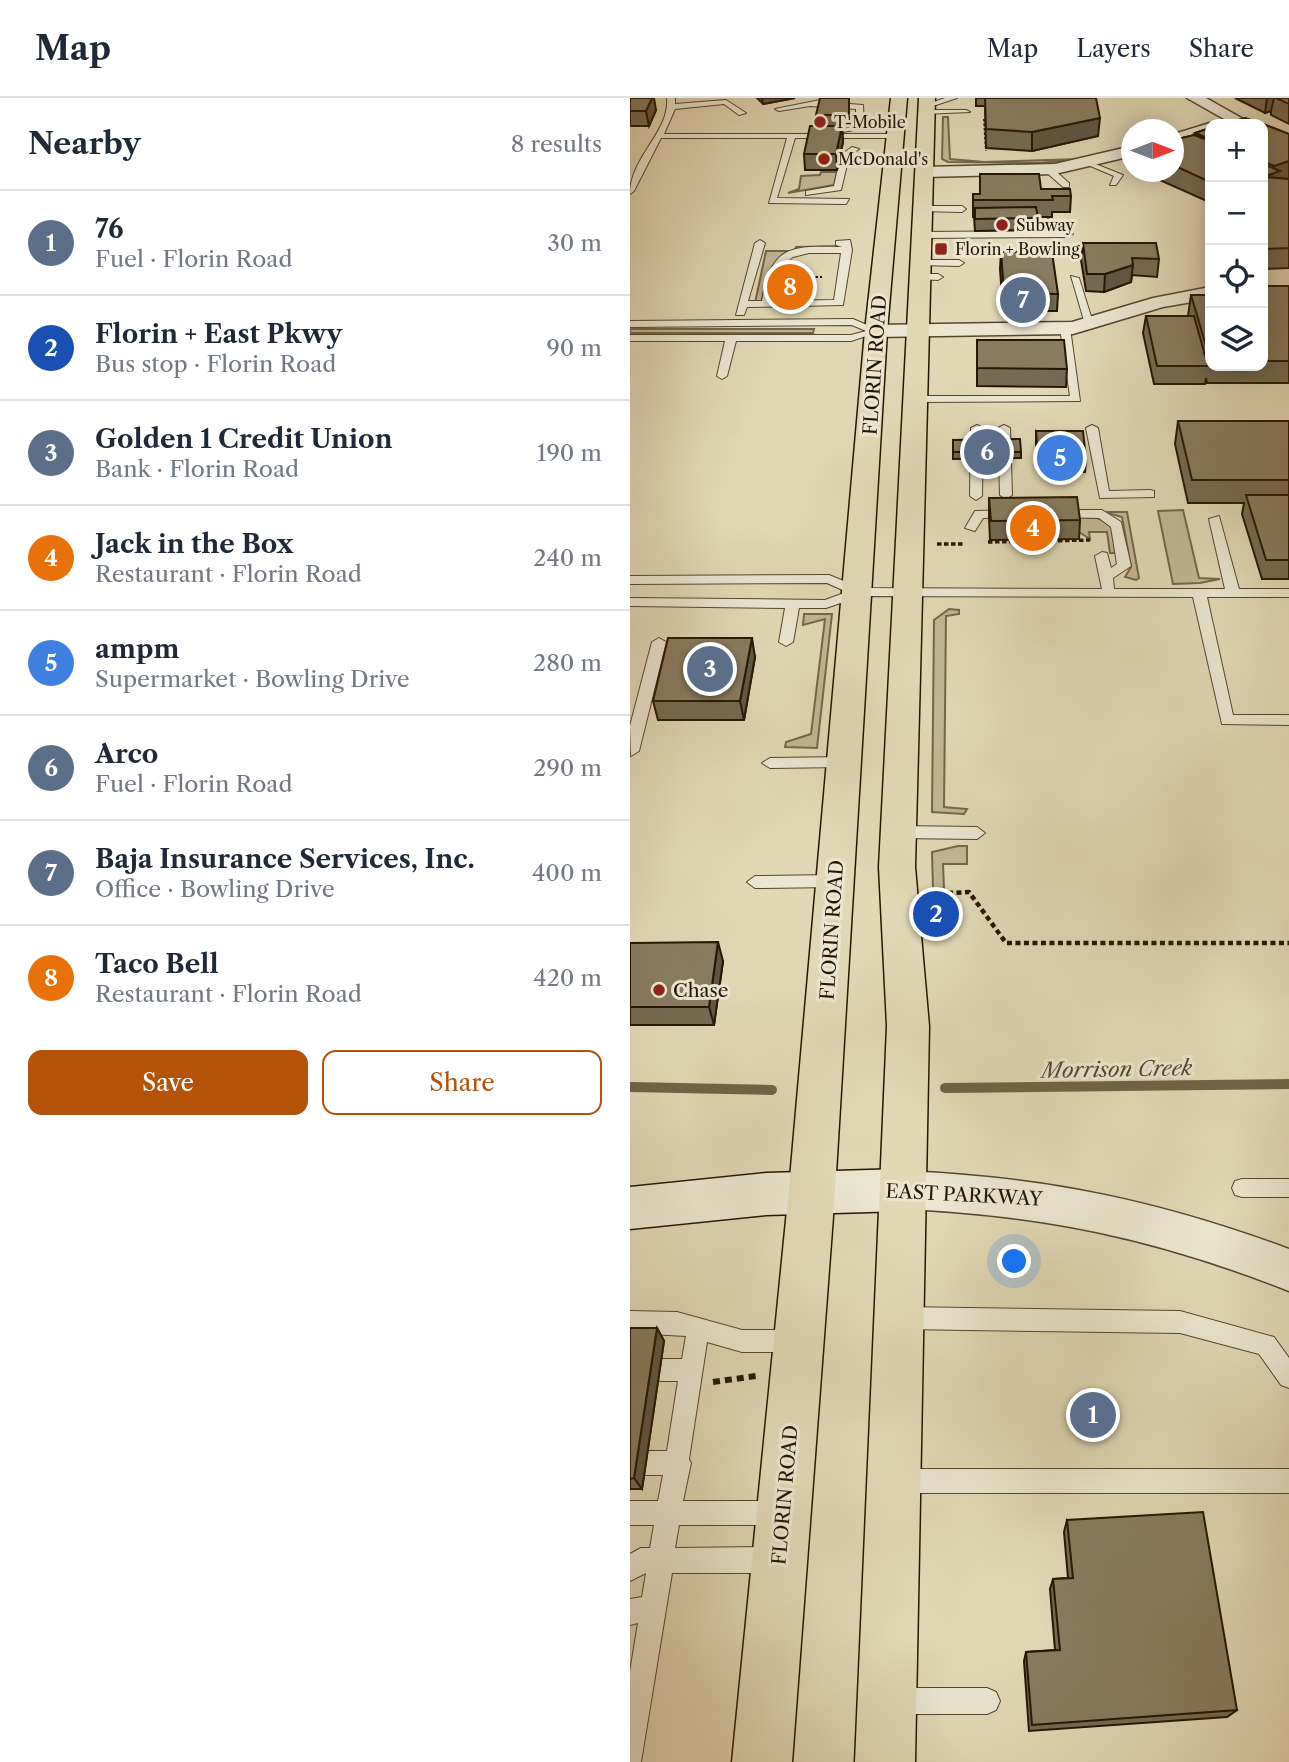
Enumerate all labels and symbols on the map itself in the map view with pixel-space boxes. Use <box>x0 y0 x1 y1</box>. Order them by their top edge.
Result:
place label: T-Mobile <box>834 112 906 132</box>
marker: T-Mobile <box>812 114 828 130</box>
north arrow <box>1121 119 1184 182</box>
place label: McDonald's <box>838 149 928 169</box>
marker: McDonald's <box>816 151 832 167</box>
place label: Subway <box>1016 215 1076 235</box>
marker: Subway <box>994 217 1010 233</box>
place label: Florin + Bowling <box>955 239 1080 259</box>
marker: Florin + Bowling <box>933 241 949 257</box>
pin: 8 <box>767 261 813 313</box>
pin: 7 <box>1000 274 1046 326</box>
street label: FLORIN ROAD <box>859 294 891 436</box>
pin: 6 <box>964 426 1010 478</box>
pin: 5 <box>1037 432 1083 484</box>
pin: 4 <box>1010 502 1056 554</box>
pin: 3 <box>687 643 733 695</box>
street label: FLORIN ROAD <box>816 859 848 1001</box>
pin: 2 <box>913 888 959 940</box>
place label: Chase <box>673 979 728 1002</box>
marker: Chase <box>651 982 667 998</box>
water label: Morrison Creek <box>1038 1055 1193 1083</box>
street label: EAST PARKWAY <box>885 1179 1044 1211</box>
your location <box>997 1244 1031 1278</box>
pin: 1 <box>1070 1389 1116 1441</box>
street label: FLORIN ROAD <box>767 1424 803 1566</box>

